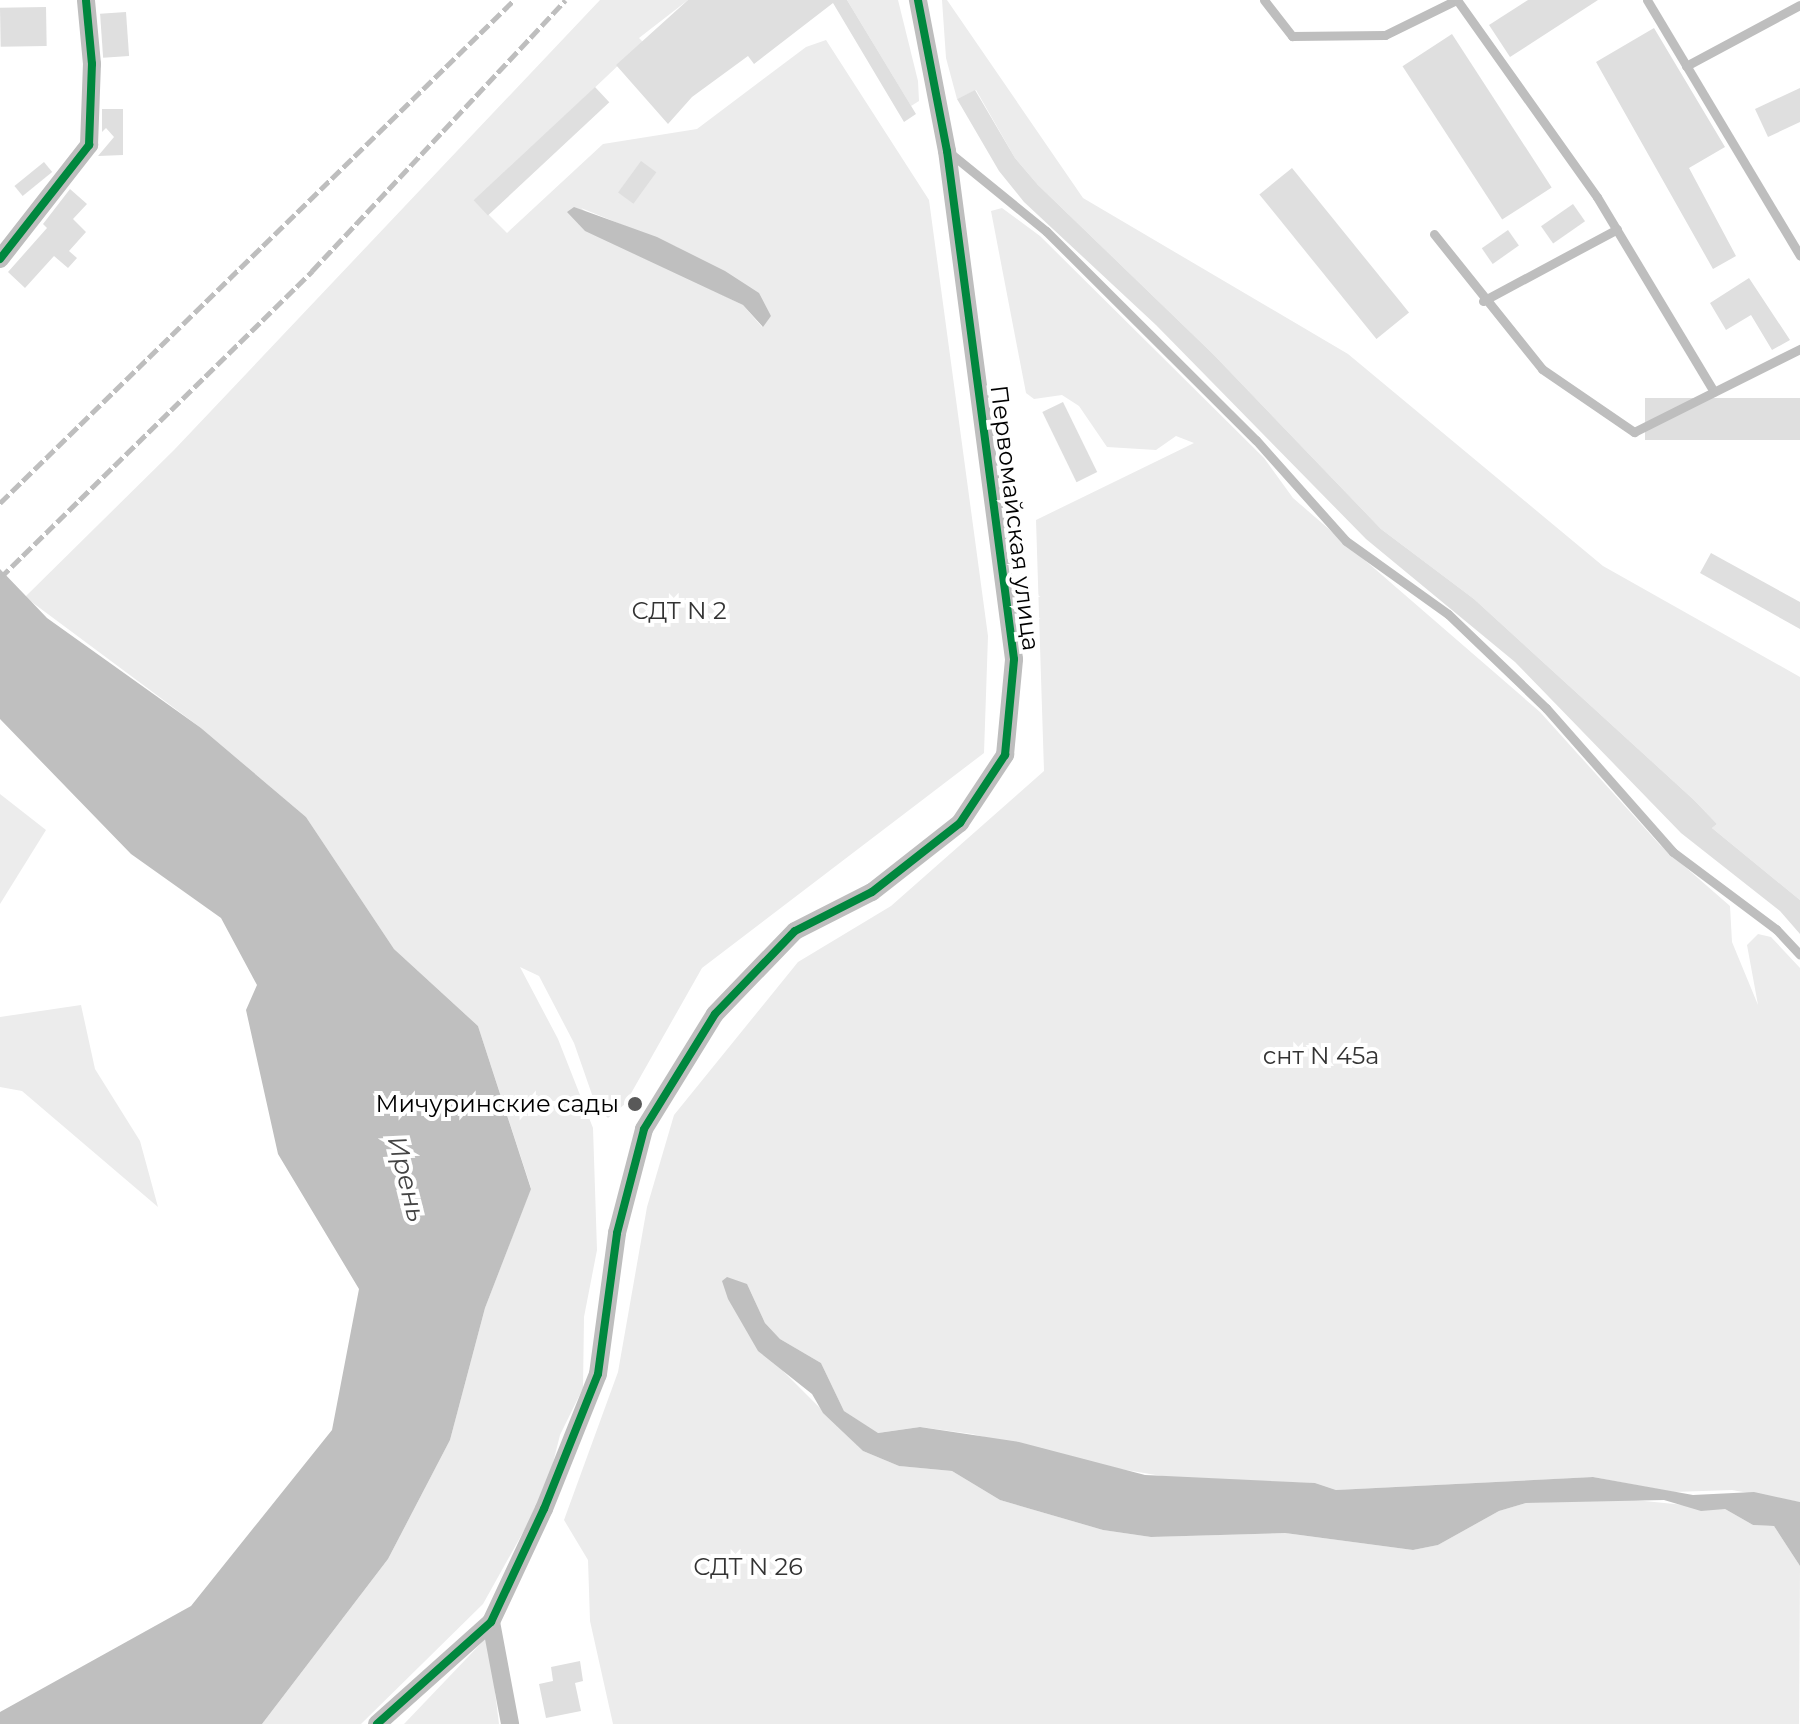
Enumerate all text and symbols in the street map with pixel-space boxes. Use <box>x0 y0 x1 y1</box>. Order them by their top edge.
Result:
street label: Первомайская улица <box>984 384 1046 652</box>
park label: СДТ N 2 <box>631 597 727 625</box>
park label: снт N 45а <box>1263 1042 1379 1070</box>
place label: Мичуринские сады <box>375 1090 619 1118</box>
marker: Мичуринские сады <box>626 1095 644 1113</box>
water label: Ирень <box>380 1133 432 1225</box>
park label: СДТ N 26 <box>693 1553 803 1581</box>

